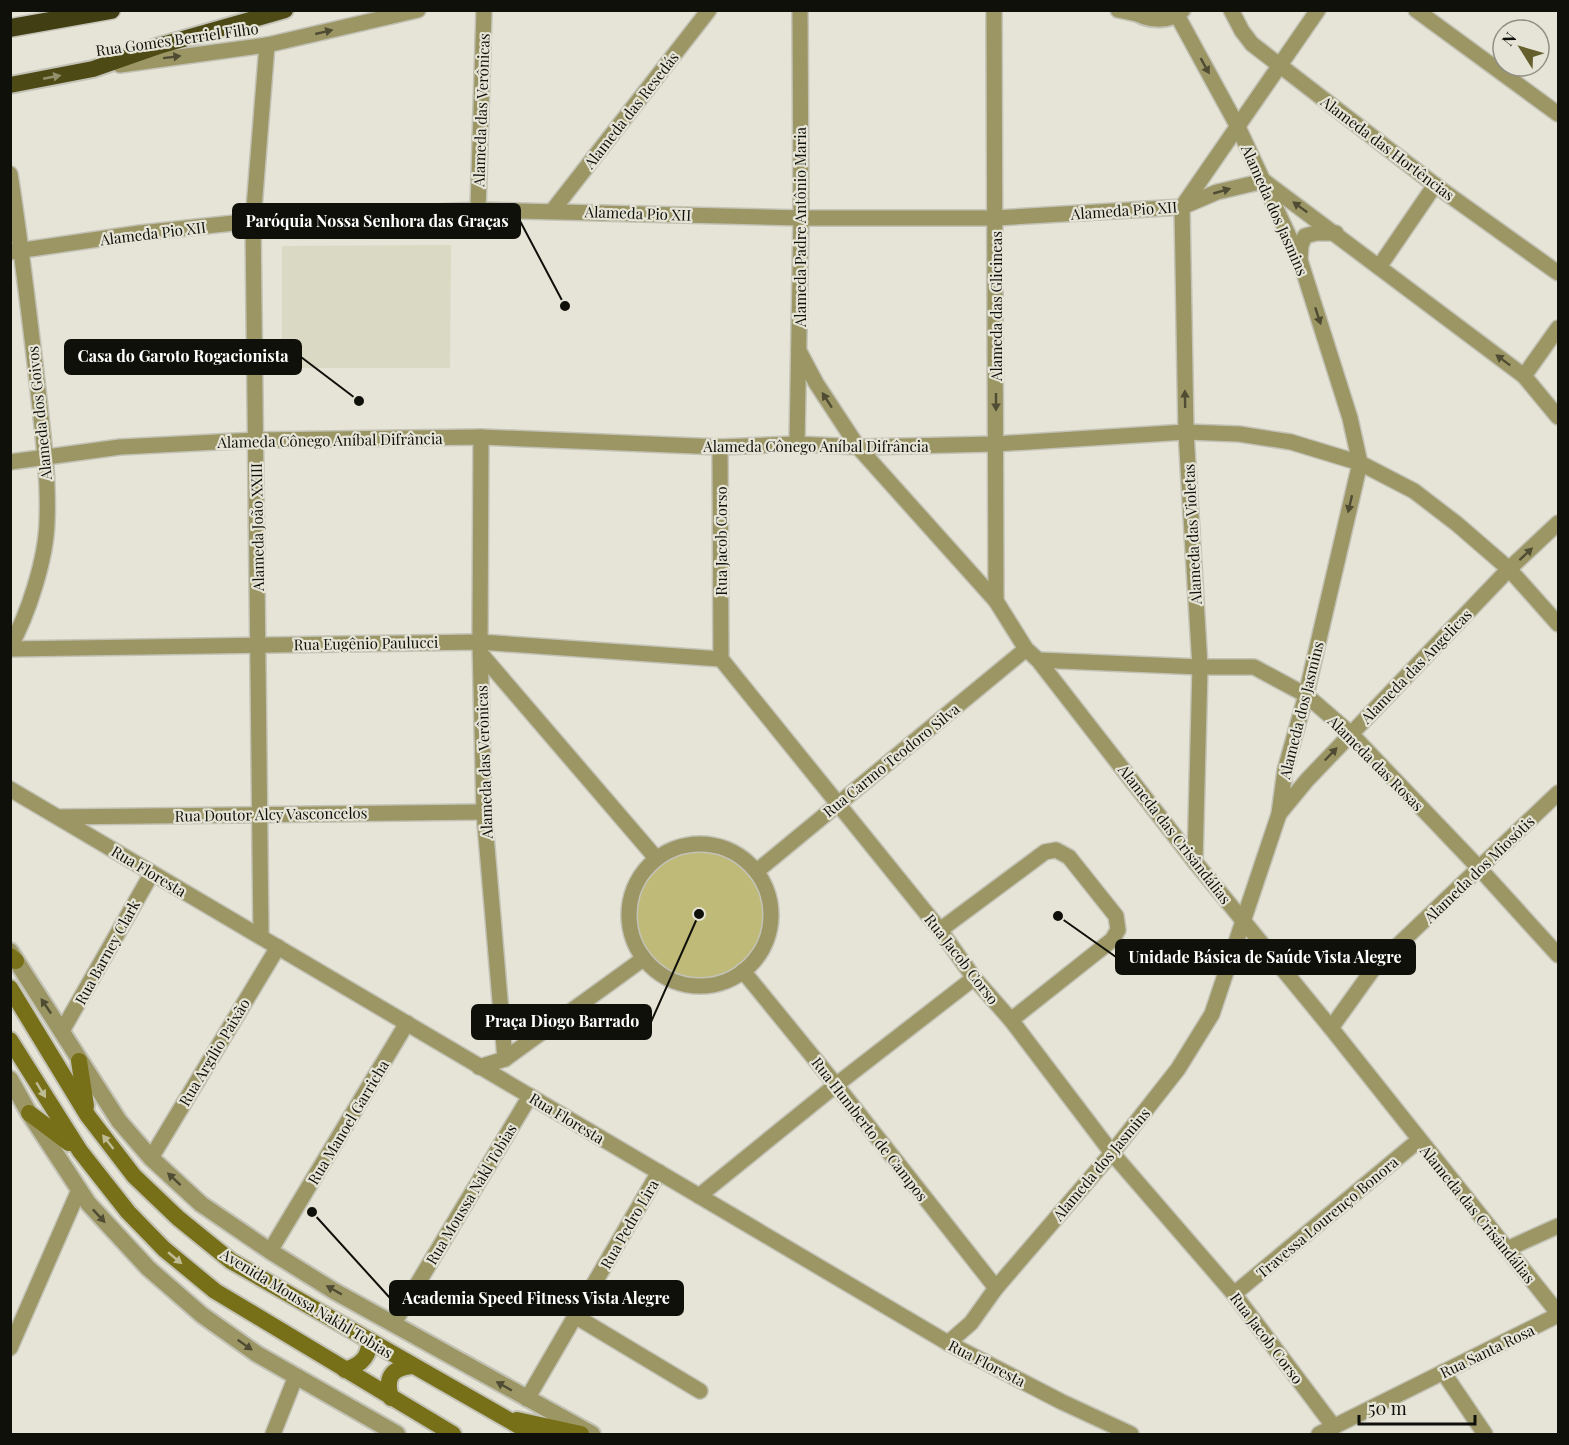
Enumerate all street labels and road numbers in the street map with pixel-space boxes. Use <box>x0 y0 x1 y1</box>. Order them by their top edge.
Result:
street label: Rua Gomes Berriel Filho <box>94 18 260 60</box>
street label: Alameda das Verônicas <box>468 33 494 188</box>
street label: Alameda das Resedás <box>578 48 683 173</box>
street label: Alameda das Hortências <box>1316 91 1459 205</box>
street label: Alameda Padre Antônio Maria <box>790 126 810 328</box>
street label: Alameda dos Jasmins <box>1237 140 1313 279</box>
street label: Alameda Pio XII <box>1069 196 1178 224</box>
street label: Alameda Pio XII <box>583 201 692 225</box>
street label: Alameda Pio XII <box>98 217 207 250</box>
street label: Alameda das Glicineas <box>986 231 1006 382</box>
street label: Alameda dos Goivos <box>22 345 56 482</box>
street label: Alameda Cônego Aníbal Difrância <box>216 428 443 452</box>
street label: Alameda Cônego Aníbal Difrância <box>702 436 929 456</box>
street label: Alameda João XXIII <box>246 463 268 592</box>
street label: Alameda das Violetas <box>1178 463 1206 606</box>
street label: Rua Jacob Corso <box>711 486 731 596</box>
street label: Alameda das Angelicas <box>1355 604 1476 728</box>
street label: Rua Eugênio Paulucci <box>293 632 439 654</box>
street label: Alameda dos Jasmins <box>1274 639 1328 782</box>
street label: Alameda das Verônicas <box>471 685 497 840</box>
street label: Rua Carmo Teodoro Silva <box>819 698 964 821</box>
street label: Alameda das Rosas <box>1323 710 1428 815</box>
street label: Alameda das Crisândálias <box>1114 759 1236 908</box>
street label: Rua Doutor Alcy Vasconcelos <box>174 802 368 826</box>
street label: Alameda dos Miosótis <box>1419 811 1539 928</box>
street label: Rua Floresta <box>108 841 190 901</box>
street label: Rua Barney Clark <box>70 895 144 1008</box>
street label: Rua Jacob Corso <box>920 910 1004 1008</box>
street label: Rua Argílio Paixão <box>174 995 254 1109</box>
street label: Rua Humberto de Campos <box>807 1053 933 1205</box>
street label: Rua Manoel Garricha <box>303 1056 393 1188</box>
street label: Rua Floresta <box>526 1088 608 1148</box>
street label: Alameda dos Jasmins <box>1047 1103 1154 1225</box>
street label: Rua Moussa Nakl Tobias <box>421 1120 521 1268</box>
street label: Alameda das Crisândálias <box>1415 1140 1540 1287</box>
street label: Travessa Lourenço Bonora <box>1252 1151 1403 1282</box>
street label: Rua Pedro Lira <box>595 1175 663 1272</box>
street label: Avenida Moussa Nakhl Tobias <box>216 1243 397 1362</box>
street label: Rua Jacob Corso <box>1226 1288 1308 1388</box>
street label: Rua Santa Rosa <box>1437 1319 1538 1382</box>
street label: Rua Floresta <box>945 1335 1029 1391</box>

